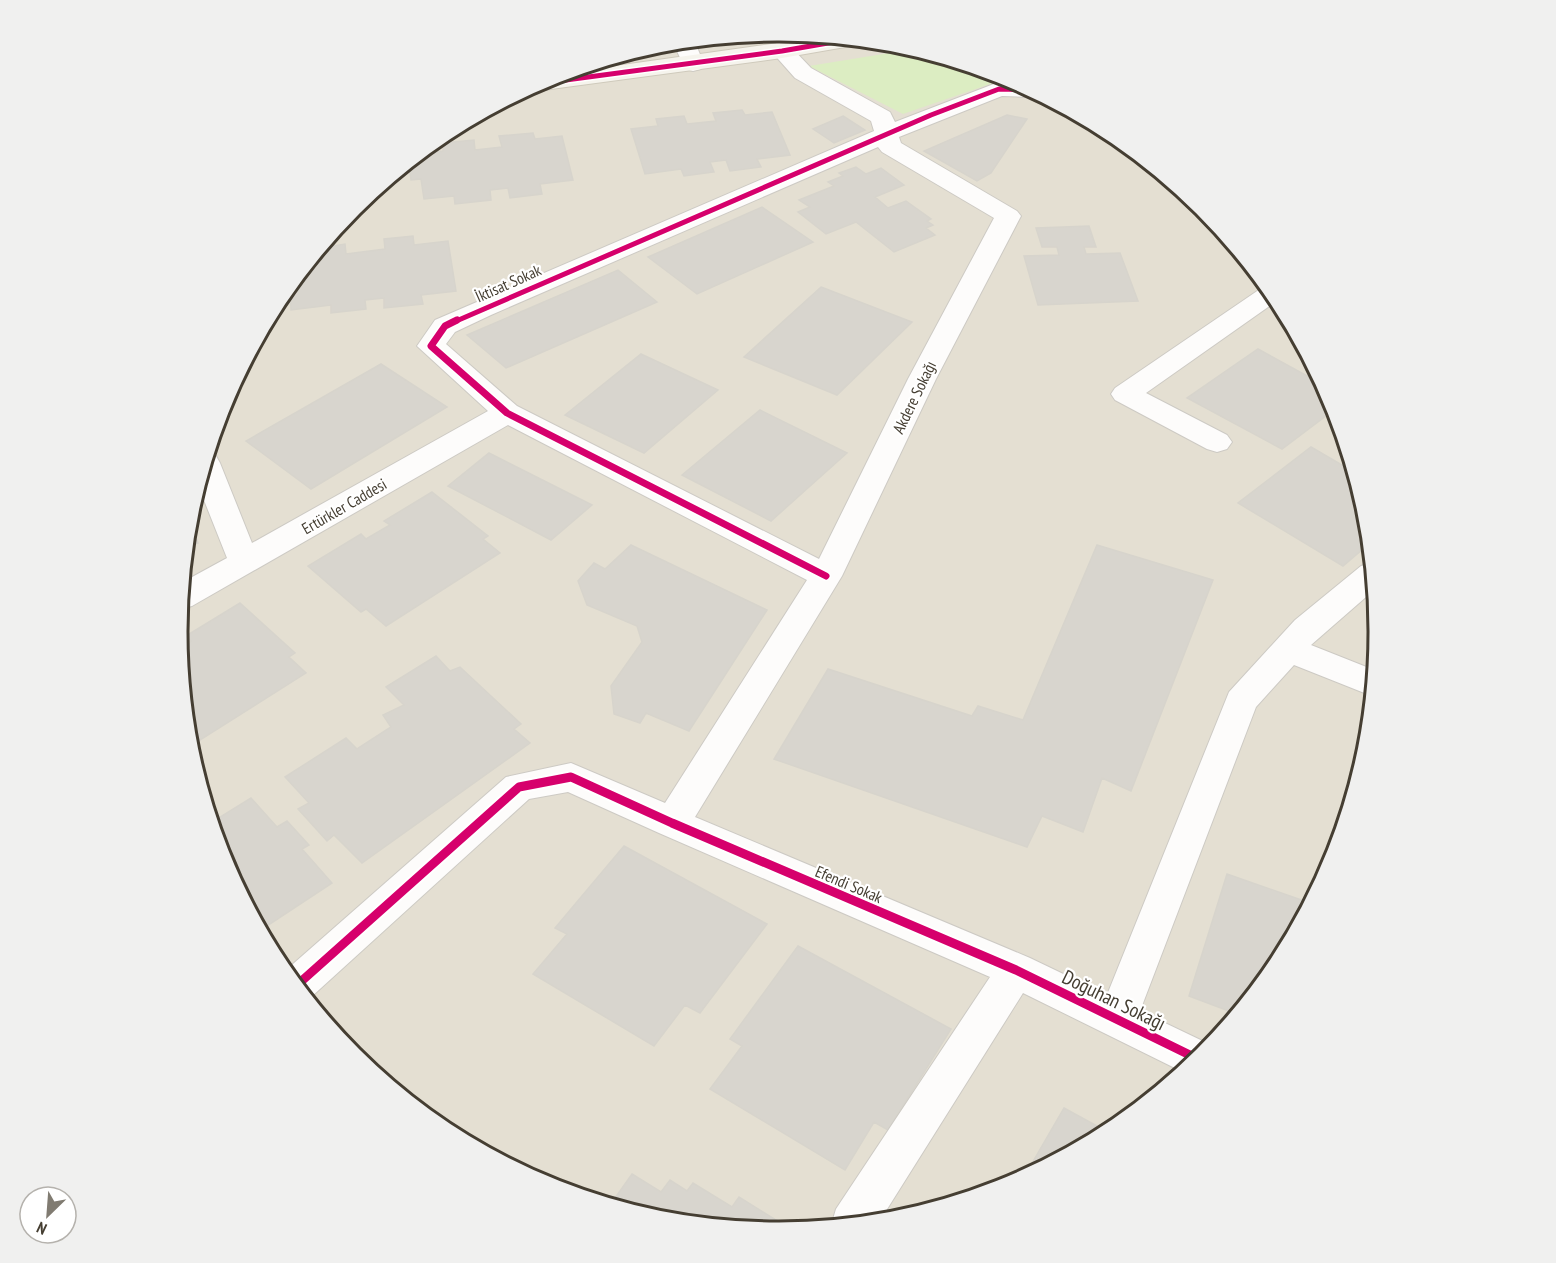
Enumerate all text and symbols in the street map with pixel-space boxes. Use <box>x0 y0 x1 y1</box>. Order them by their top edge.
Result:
street label: İktisat Sokak <box>472 259 545 306</box>
street label: Akdere Sokağı <box>888 357 940 437</box>
street label: Ertürkler Caddesi <box>298 474 390 538</box>
street label: Efendi Sokak <box>812 861 886 907</box>
street label: Doğuhan Sokağı <box>1058 964 1170 1036</box>
north arrow <box>18 1185 78 1245</box>
text: N <box>34 1218 50 1239</box>

